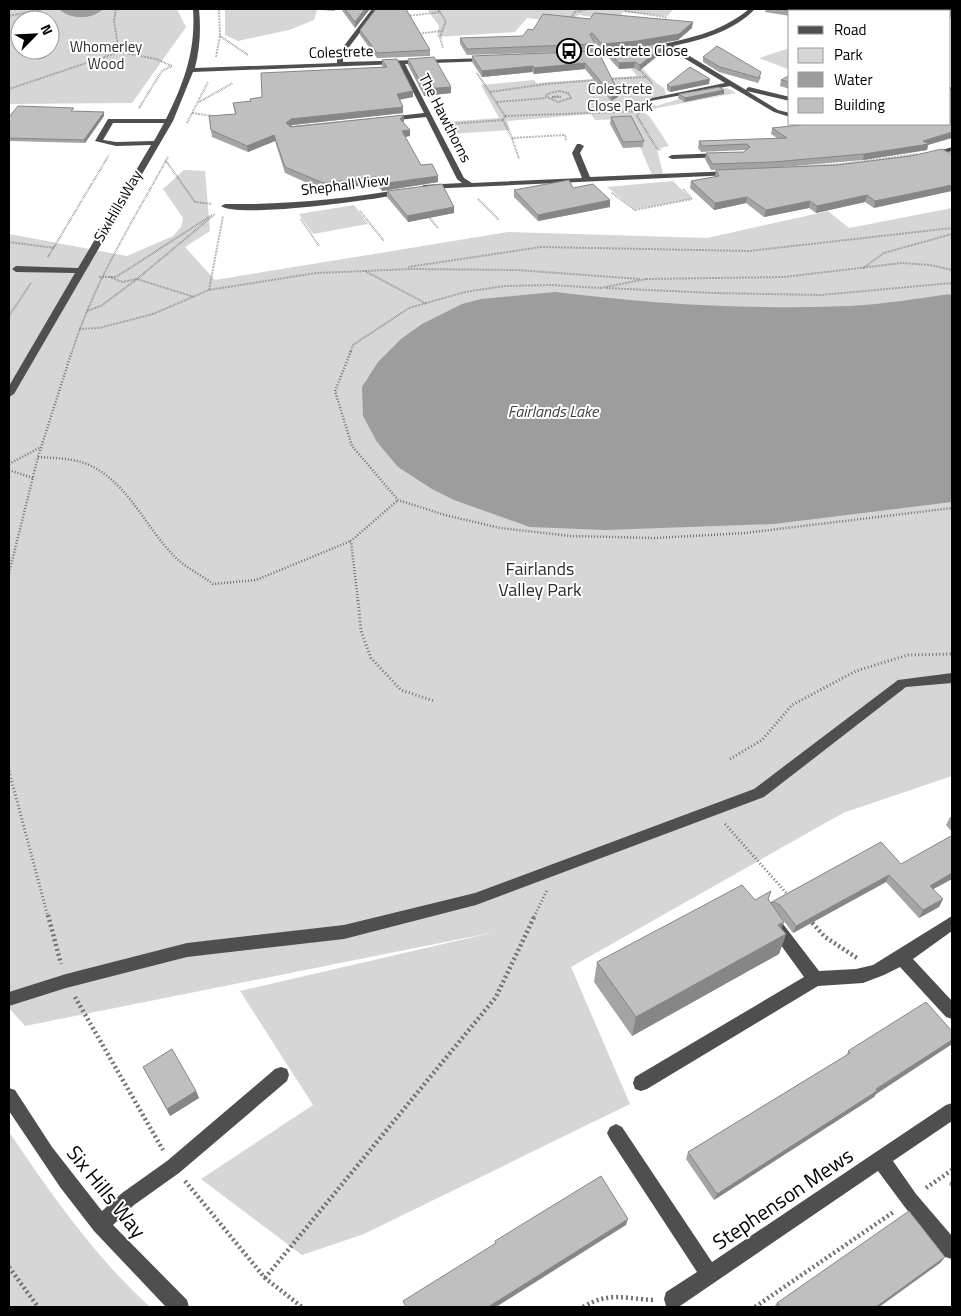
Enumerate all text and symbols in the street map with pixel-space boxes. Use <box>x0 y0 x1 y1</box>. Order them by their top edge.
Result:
north arrow <box>10 10 60 60</box>
legend <box>788 10 951 125</box>
text: Road <box>834 18 866 41</box>
text: N <box>36 21 59 38</box>
park label: Whomerley Wood <box>70 35 142 75</box>
bus stop icon: Colestrete Close <box>556 38 582 64</box>
street label: Colestrete <box>308 39 374 64</box>
place label: Colestrete Close <box>586 39 688 62</box>
text: Park <box>834 43 863 66</box>
text: Water <box>834 68 873 91</box>
street label: The Hawthorns <box>413 69 478 166</box>
park label: Colestrete Close Park <box>587 77 653 117</box>
text: Building <box>834 93 885 116</box>
street label: Six Hills Way <box>88 165 147 246</box>
street label: Shephall View <box>300 168 390 201</box>
water label: Fairlands Lake <box>508 399 600 423</box>
park label: Fairlands Valley Park <box>498 555 582 603</box>
street label: Six Hills Way <box>59 1138 154 1245</box>
street label: Stephenson Mews <box>706 1139 859 1257</box>

